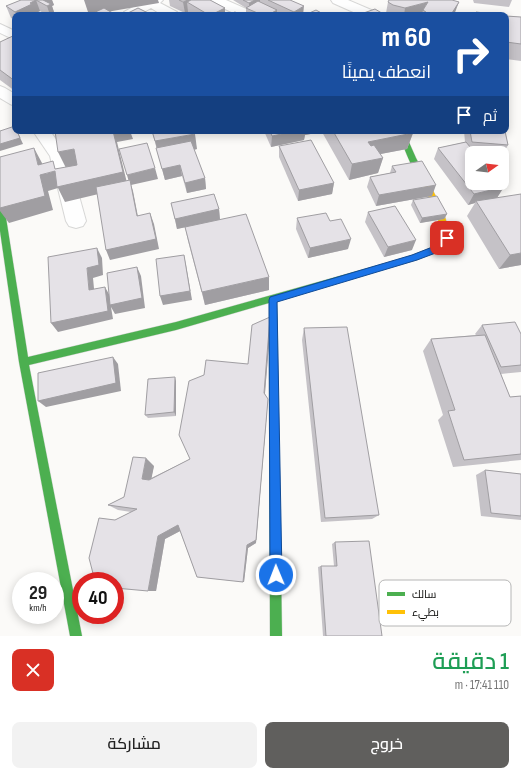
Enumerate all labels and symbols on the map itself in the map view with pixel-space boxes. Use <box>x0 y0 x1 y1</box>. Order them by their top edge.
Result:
north arrow <box>465 146 509 190</box>
pin <box>430 221 464 255</box>
position arrow <box>255 554 297 596</box>
speed limit sign: 40 <box>72 572 124 624</box>
legend <box>379 580 511 626</box>
text: سالك <box>412 588 436 601</box>
text: بطيء <box>412 606 439 621</box>

